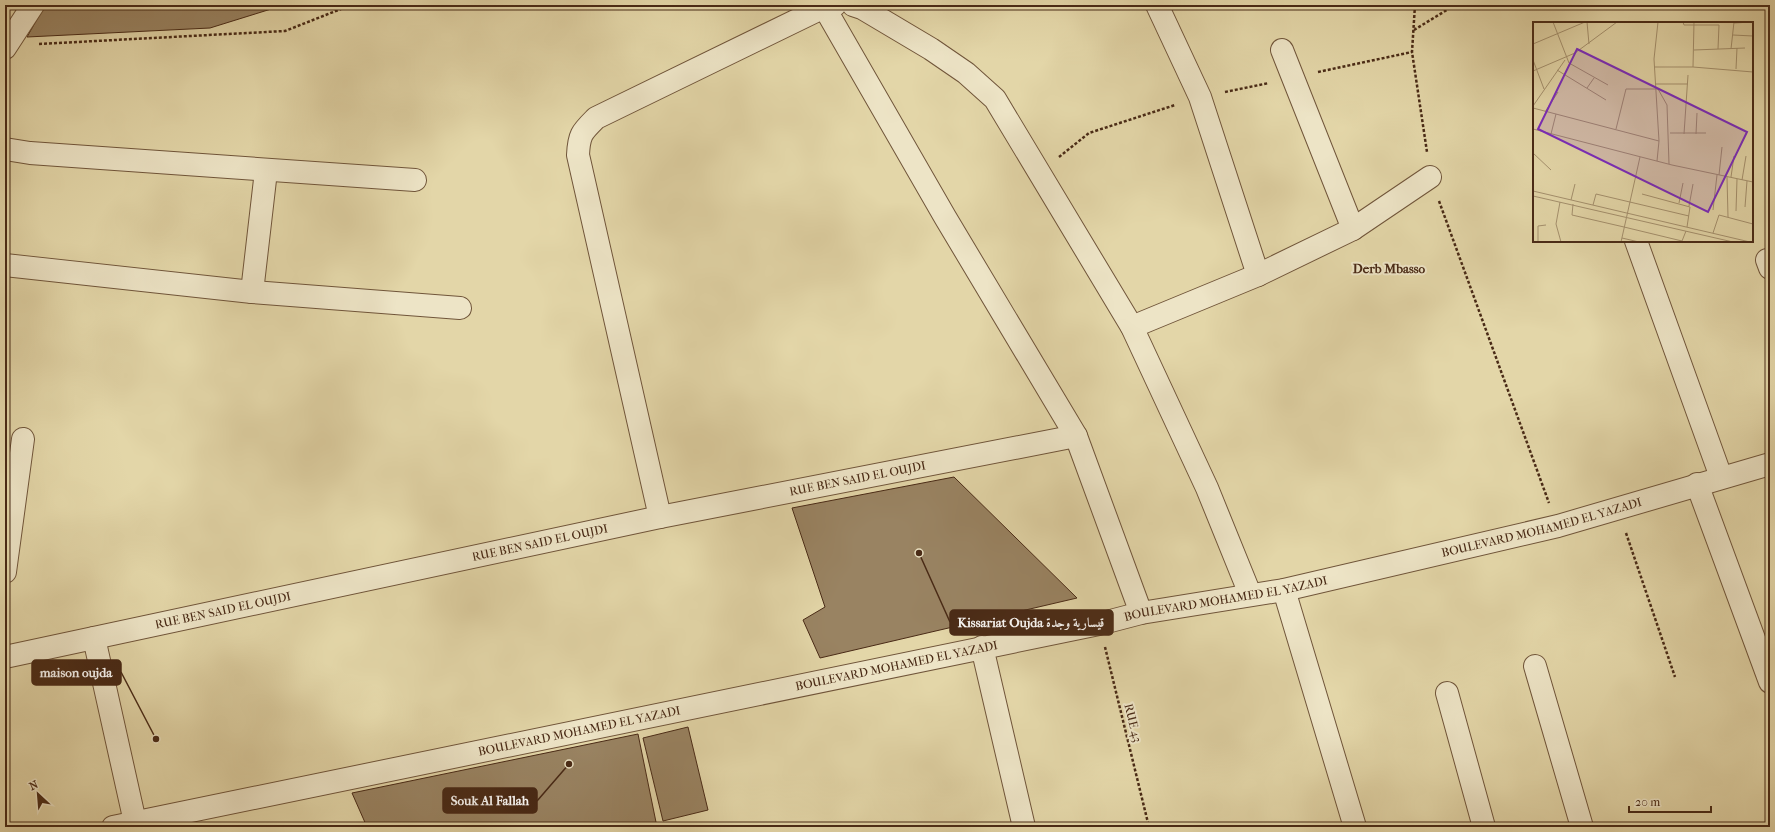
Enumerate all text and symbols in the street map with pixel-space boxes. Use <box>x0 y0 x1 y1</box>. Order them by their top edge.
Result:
inset map <box>1533 22 1753 242</box>
district label: Derb Mbasso <box>1353 261 1426 276</box>
street label: RUE BEN SAID EL OUJDI <box>788 458 927 499</box>
street label: BOULEVARD MOHAMED EL YAZADI <box>1440 495 1644 560</box>
street label: RUE BEN SAID EL OUJDI <box>471 521 609 564</box>
street label: BOULEVARD MOHAMED EL YAZADI <box>1122 573 1329 624</box>
street label: RUE BEN SAID EL OUJDI <box>154 589 293 632</box>
callout: Kissariat Oujda قيسارية وجدة <box>950 610 1113 635</box>
text: Kissariat Oujda قيسارية وجدة <box>958 615 1105 631</box>
street label: BOULEVARD MOHAMED EL YAZADI <box>794 638 999 693</box>
callout: maison oujda <box>32 660 121 685</box>
text: maison oujda <box>39 665 113 680</box>
street label: RUE 43 <box>1121 702 1145 744</box>
street label: BOULEVARD MOHAMED EL YAZADI <box>477 703 682 759</box>
north arrow <box>18 774 58 814</box>
text: N <box>27 778 41 793</box>
callout: Souk Al Fallah <box>443 788 537 813</box>
scale bar <box>1629 788 1711 814</box>
text: Souk Al Fallah <box>451 793 530 808</box>
text: 20 m <box>1635 795 1660 809</box>

